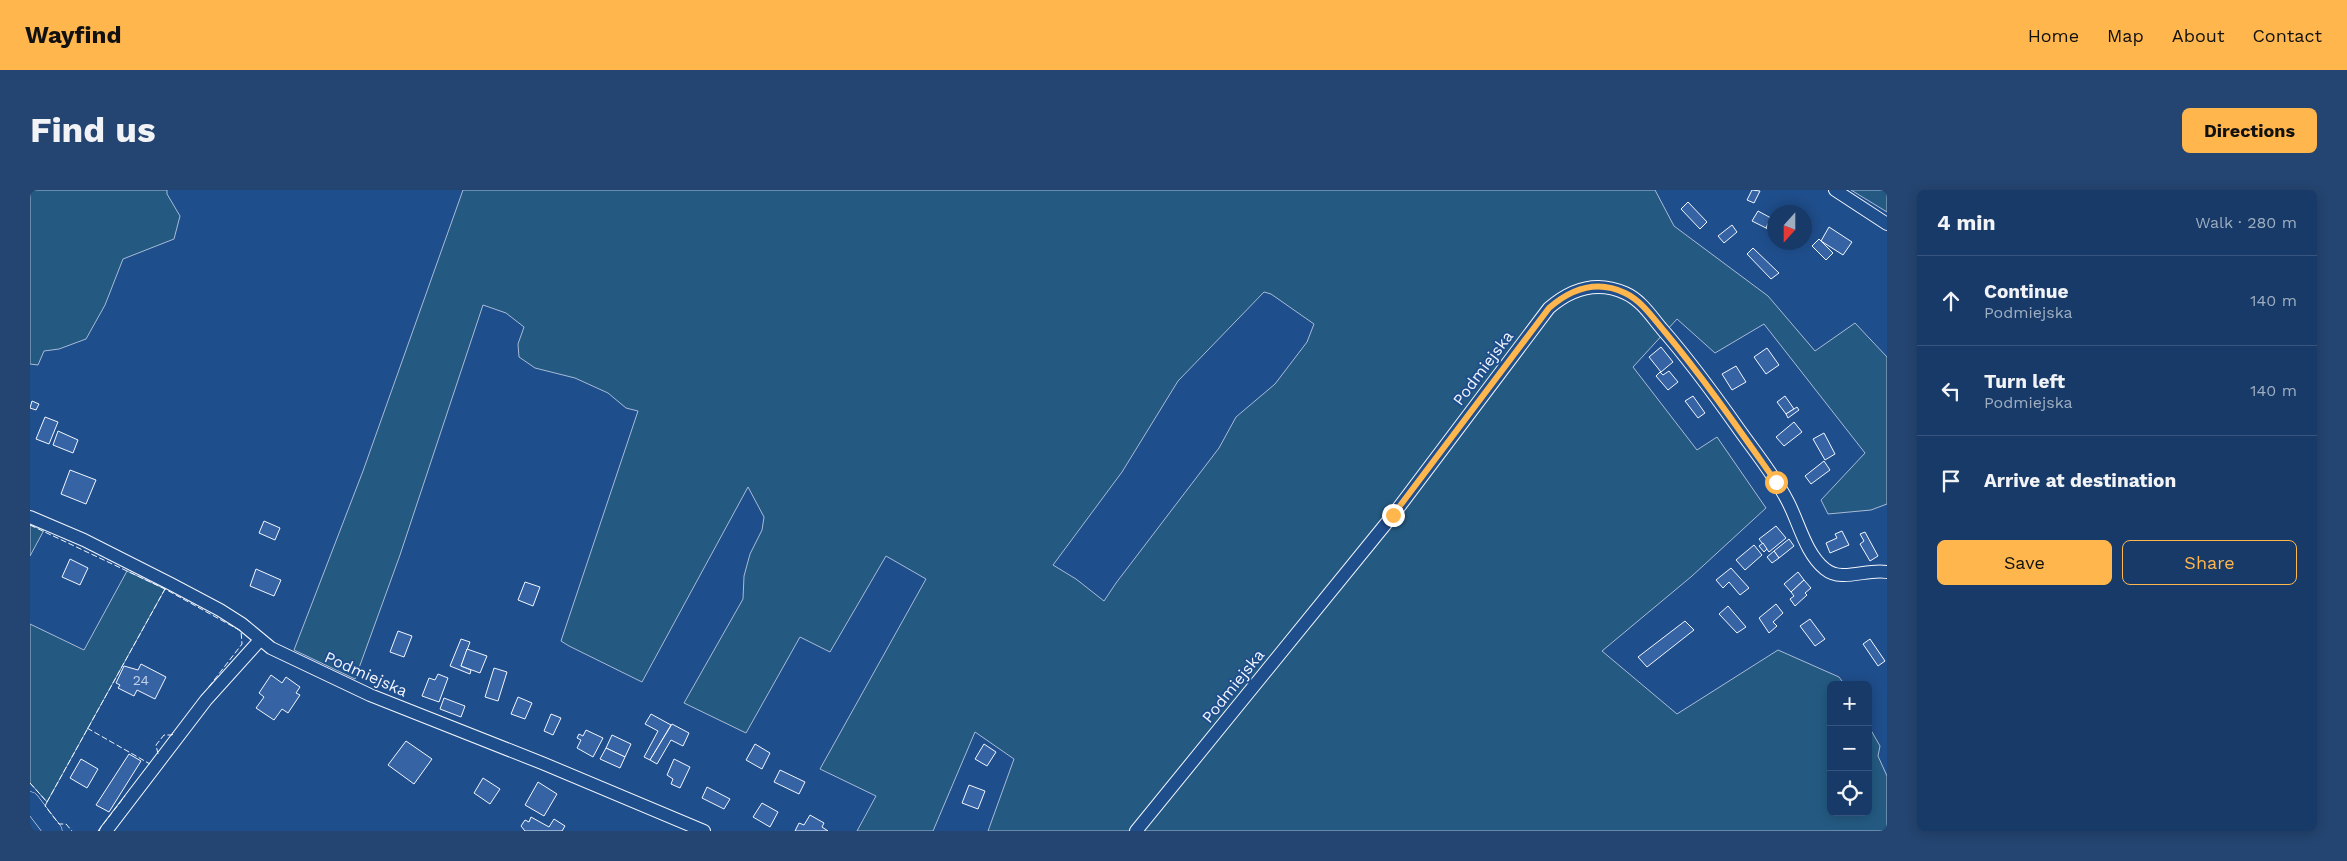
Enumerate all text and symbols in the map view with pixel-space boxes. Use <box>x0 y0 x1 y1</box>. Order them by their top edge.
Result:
text: Wayfind <box>25 21 121 49</box>
text: Home <box>2028 25 2079 46</box>
text: Map <box>2107 25 2144 46</box>
text: About <box>2172 25 2224 46</box>
text: Contact <box>2252 25 2322 46</box>
button: Directions <box>2182 108 2317 153</box>
text: Find us <box>30 109 156 151</box>
north arrow <box>1767 205 1812 250</box>
text: 4 min <box>1937 210 1995 235</box>
text: Walk · 280 m <box>2195 213 2297 232</box>
text: Continue <box>1984 280 2068 303</box>
icon: ahead <box>1937 287 1965 315</box>
text: 140 m <box>2250 291 2297 310</box>
text: Podmiejska <box>1984 303 2073 322</box>
street label: Podmiejska <box>1449 327 1517 409</box>
text: Turn left <box>1984 370 2065 393</box>
icon: left <box>1937 377 1965 405</box>
text: 140 m <box>2250 381 2297 400</box>
text: Podmiejska <box>1984 393 2073 412</box>
icon: arrive <box>1937 467 1965 495</box>
text: Arrive at destination <box>1984 469 2176 492</box>
route start <box>1765 471 1788 494</box>
route end <box>1382 504 1405 527</box>
button: Save <box>1937 540 2112 585</box>
button: Share <box>2122 540 2297 585</box>
street label: Podmiejska <box>1198 646 1268 726</box>
street label: Podmiejska <box>322 647 410 701</box>
house number: 24 <box>133 672 149 688</box>
map controls <box>1827 681 1872 816</box>
button: + <box>1827 681 1872 726</box>
button: − <box>1827 726 1872 771</box>
button: locate <box>1827 771 1872 816</box>

